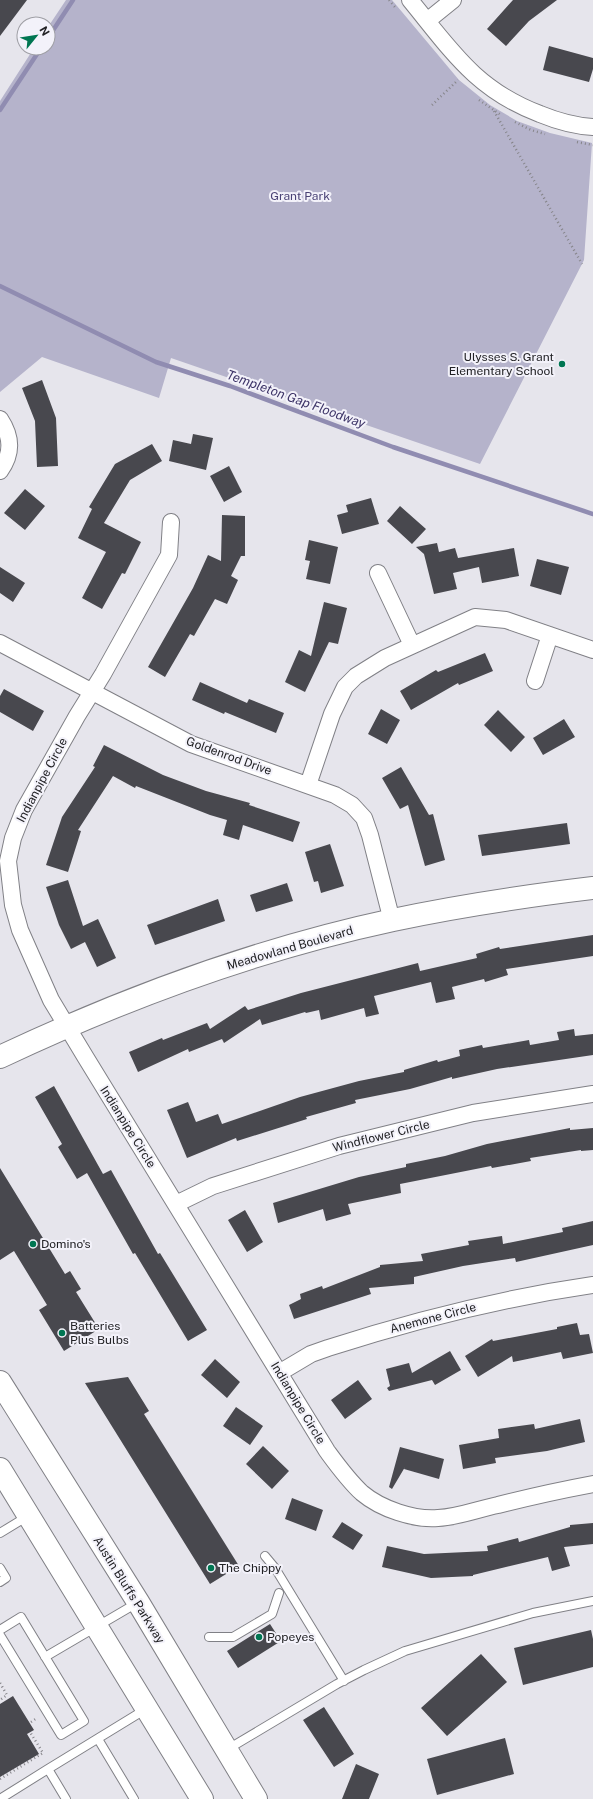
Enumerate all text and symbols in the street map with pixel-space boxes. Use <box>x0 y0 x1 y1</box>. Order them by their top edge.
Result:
north arrow <box>16 16 56 56</box>
text: N <box>37 24 52 38</box>
park label: Grant Park <box>270 189 330 203</box>
place label: Ulysses S. Grant Elementary School <box>449 350 554 378</box>
marker: Ulysses S. Grant Elementary School <box>557 359 567 369</box>
water label: Templeton Gap Floodway <box>225 367 368 431</box>
street label: Goldenrod Drive <box>184 734 274 778</box>
street label: Indianpipe Circle <box>14 735 70 825</box>
street label: Meadowland Boulevard <box>225 923 355 973</box>
street label: Indianpipe Circle <box>97 1084 159 1171</box>
street label: Windflower Circle <box>331 1117 431 1155</box>
place label: Domino's <box>41 1237 91 1251</box>
marker: Domino's <box>28 1239 38 1249</box>
street label: Anemone Circle <box>388 1300 478 1336</box>
place label: Batteries Plus Bulbs <box>70 1319 129 1347</box>
marker: Batteries Plus Bulbs <box>57 1328 67 1338</box>
street label: Indianpipe Circle <box>268 1359 328 1447</box>
street label: Austin Bluffs Parkway <box>90 1534 168 1646</box>
place label: The Chippy <box>219 1561 282 1575</box>
marker: The Chippy <box>206 1563 216 1573</box>
place label: Popeyes <box>267 1630 314 1644</box>
marker: Popeyes <box>254 1632 264 1642</box>

